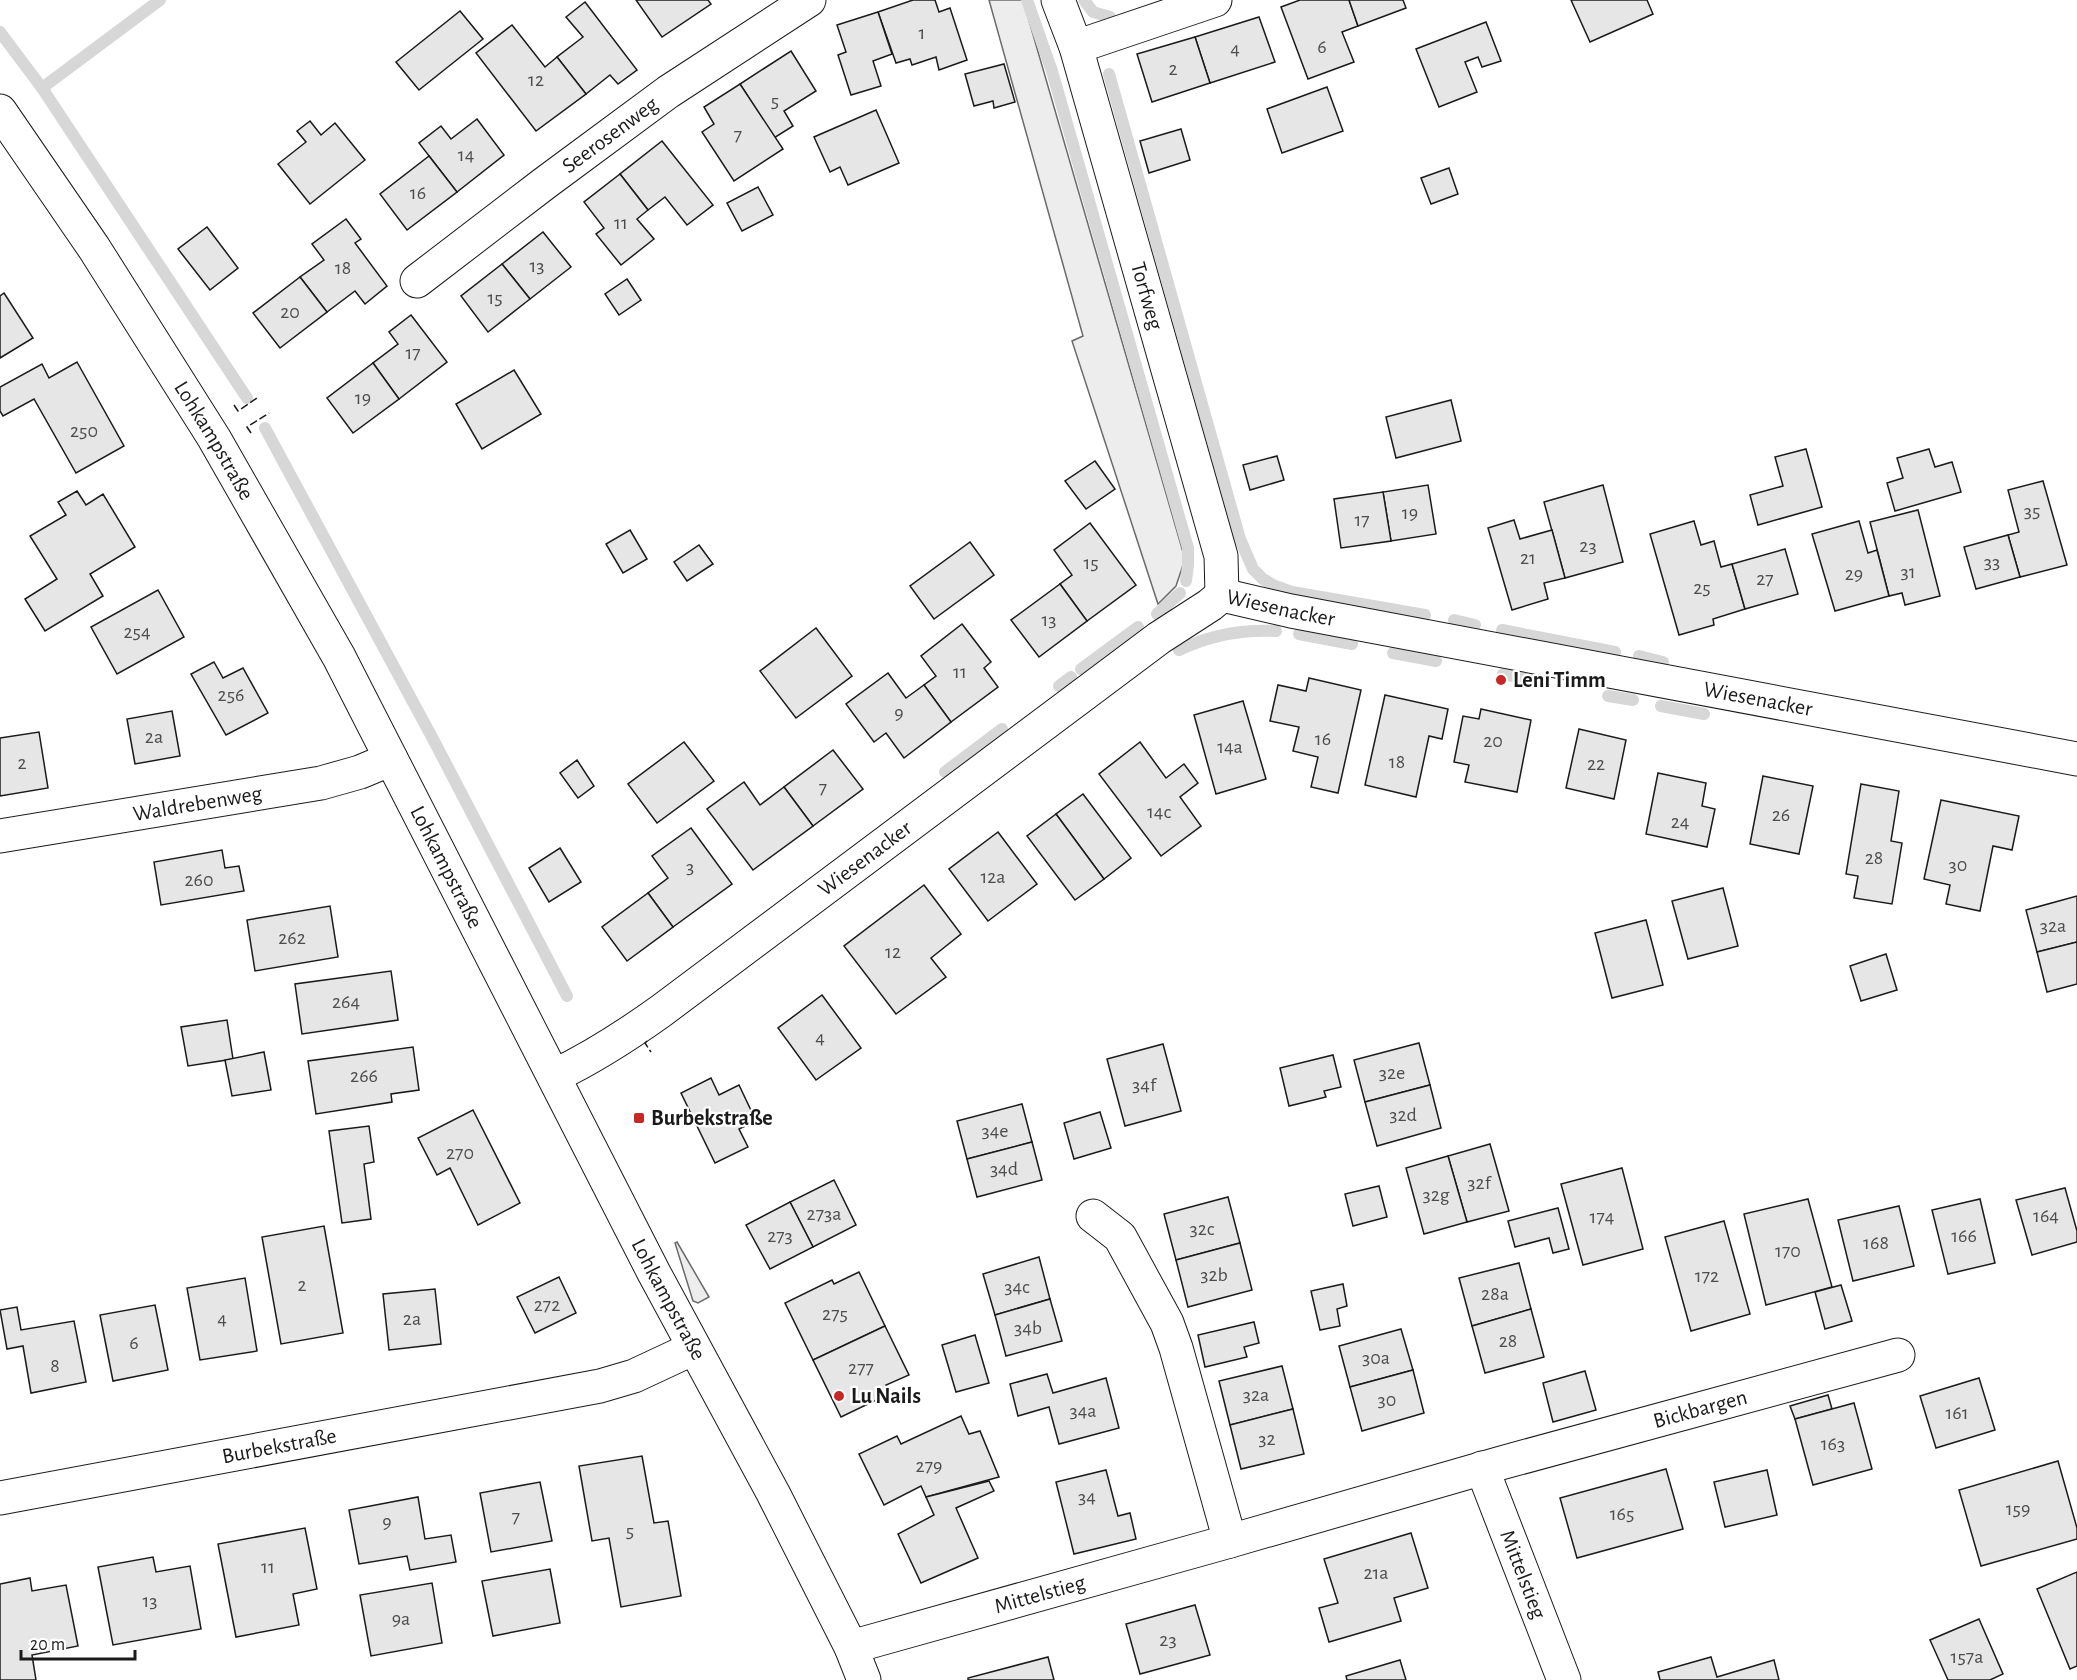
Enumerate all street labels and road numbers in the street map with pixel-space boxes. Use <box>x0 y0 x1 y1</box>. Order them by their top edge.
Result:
street label: Seerosenweg <box>558 92 662 177</box>
street label: Torfweg <box>1127 259 1167 332</box>
street label: Lohkampstraße <box>170 377 258 504</box>
street label: Wiesenacker <box>1224 585 1337 630</box>
street label: Wiesenacker <box>1702 678 1814 720</box>
street label: Waldrebenweg <box>131 782 264 825</box>
street label: Lohkampstraße <box>406 802 487 932</box>
street label: Wiesenacker <box>814 816 916 900</box>
street label: Lohkampstraße <box>627 1235 710 1364</box>
street label: Bickbargen <box>1651 1386 1750 1432</box>
street label: Burbekstraße <box>220 1424 338 1467</box>
street label: Mittelstieg <box>1496 1527 1550 1622</box>
street label: Mittelstieg <box>992 1571 1088 1617</box>

